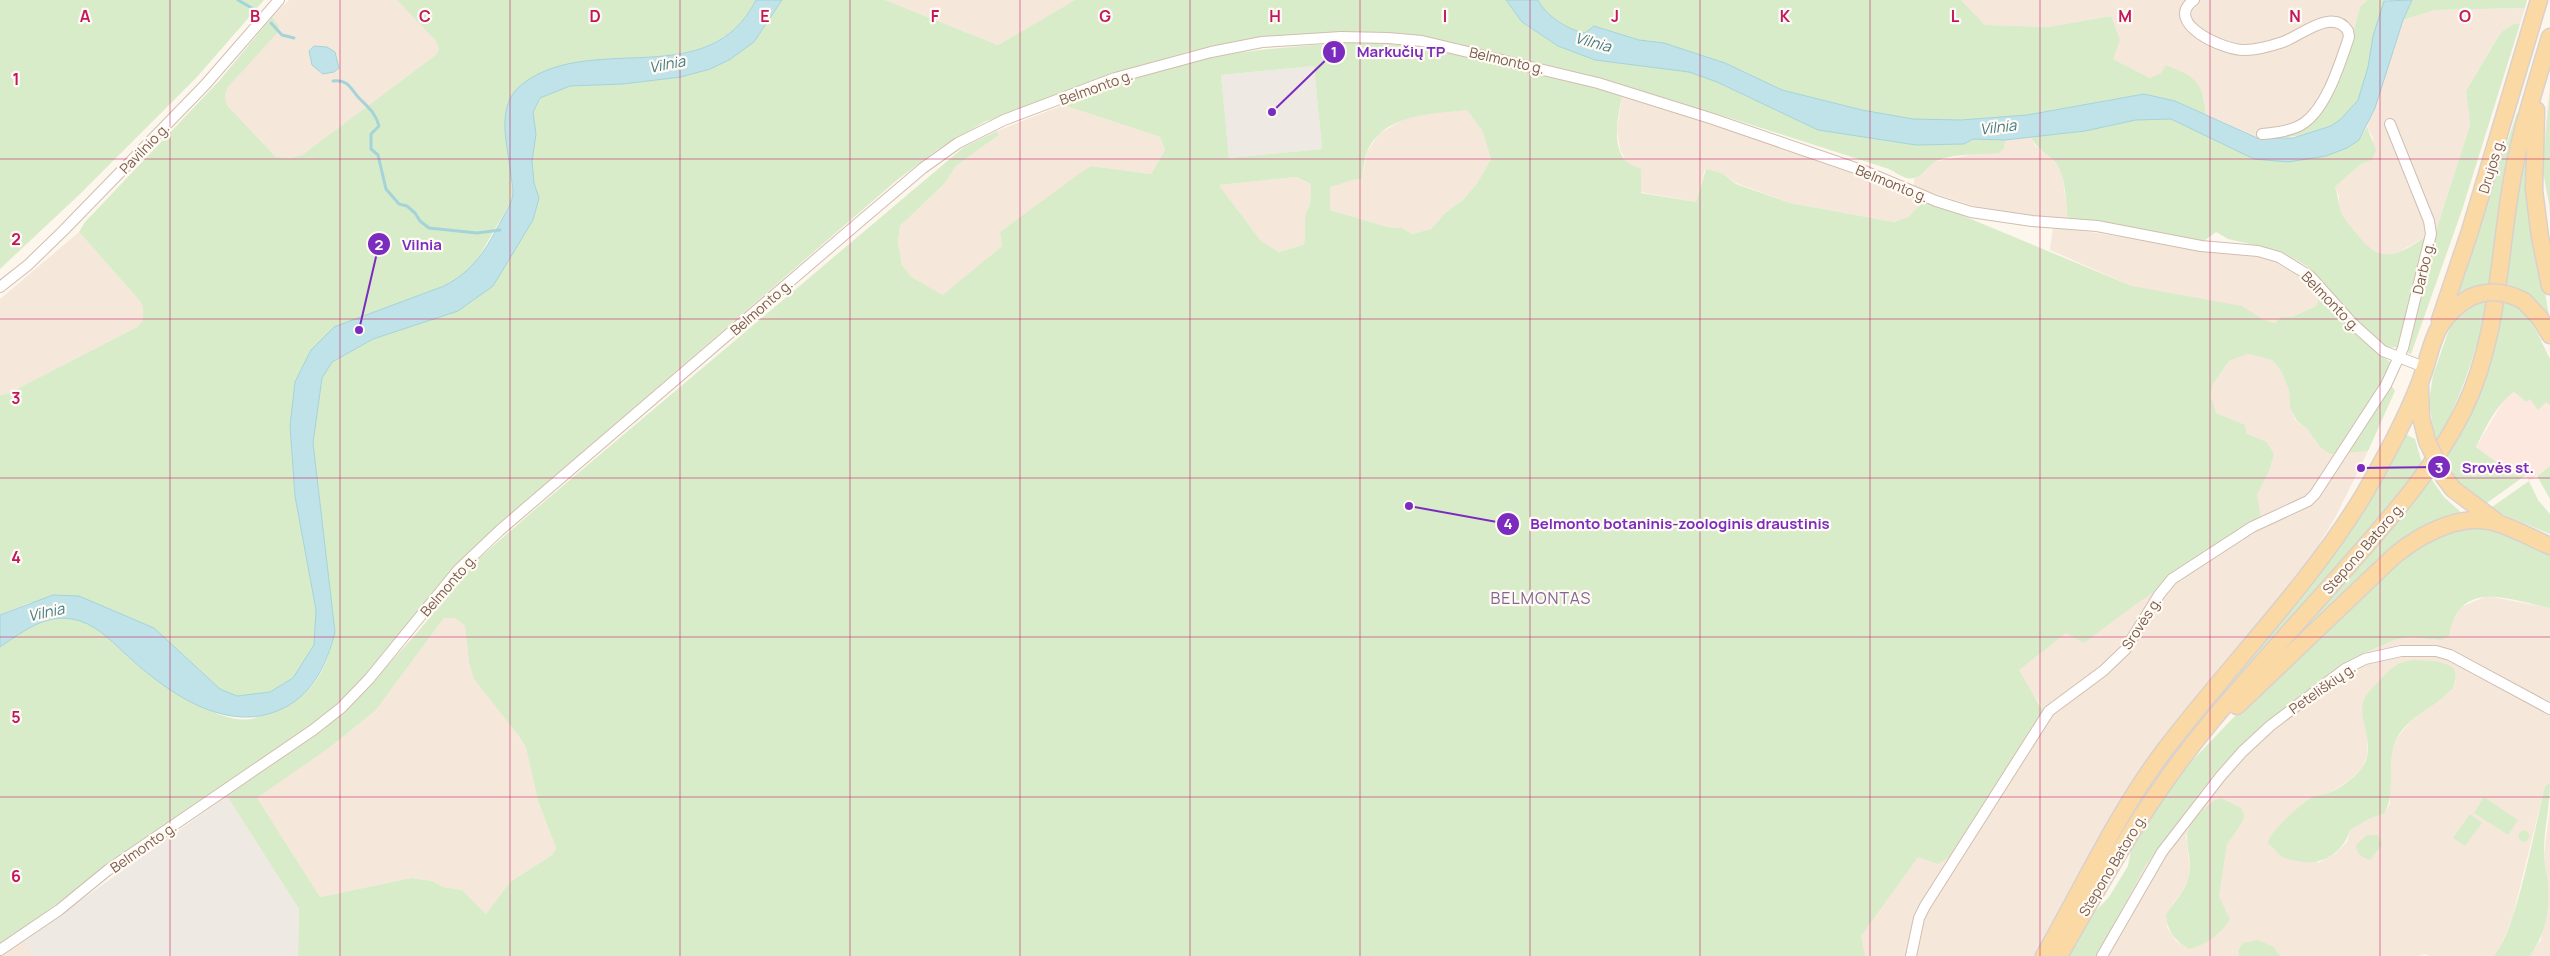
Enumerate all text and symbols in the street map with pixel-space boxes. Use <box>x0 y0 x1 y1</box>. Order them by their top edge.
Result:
text: A <box>80 5 91 27</box>
text: B <box>250 5 260 27</box>
text: C <box>419 5 431 27</box>
text: D <box>589 5 601 27</box>
text: E <box>760 5 770 27</box>
text: F <box>931 5 940 27</box>
text: G <box>1099 5 1111 27</box>
text: H <box>1269 5 1281 27</box>
text: I <box>1443 5 1447 27</box>
text: J <box>1611 5 1619 27</box>
text: K <box>1780 5 1791 27</box>
text: L <box>1951 5 1960 27</box>
text: M <box>2118 5 2132 27</box>
text: N <box>2289 5 2301 27</box>
text: O <box>2459 5 2471 27</box>
water label: Vilnia <box>1573 27 1614 57</box>
callout: Markučių TP <box>1322 37 1455 67</box>
text: 1 <box>1331 41 1337 62</box>
text: Markučių TP <box>1357 41 1446 62</box>
street label: Belmonto g. <box>1467 42 1547 78</box>
water label: Vilnia <box>647 50 688 78</box>
street label: Belmonto g. <box>1057 65 1135 109</box>
text: 1 <box>12 68 20 90</box>
water label: Vilnia <box>1979 114 2018 140</box>
street label: Pavilnio g. <box>115 118 173 178</box>
street label: Drujos g. <box>2474 136 2508 196</box>
street label: Belmonto g. <box>1853 160 1931 206</box>
text: 2 <box>11 228 21 250</box>
callout: Vilnia <box>367 229 452 259</box>
text: 2 <box>375 234 384 255</box>
text: Vilnia <box>402 234 442 255</box>
street label: Darbo g. <box>2408 240 2438 296</box>
street label: Belmonto g. <box>2298 267 2364 335</box>
street label: Belmonto g. <box>726 275 796 339</box>
text: 3 <box>11 387 21 409</box>
callout: Srovės st. <box>2427 452 2544 482</box>
text: 3 <box>2435 457 2443 478</box>
text: Srovės st. <box>2462 457 2534 478</box>
street label: Stepono Batoro g. <box>2318 498 2408 598</box>
callout: Belmonto botaninis-zoologinis draustinis <box>1496 509 1840 539</box>
text: 4 <box>1503 513 1513 534</box>
text: Belmonto botaninis-zoologinis draustinis <box>1530 513 1830 534</box>
text: 4 <box>11 546 21 568</box>
street label: Belmonto g. <box>416 550 480 620</box>
district label: BELMONTAS <box>1491 587 1591 609</box>
street label: Srovės g. <box>2117 593 2165 653</box>
water label: Vilnia <box>26 598 67 626</box>
street label: Peteliškių g. <box>2285 658 2359 718</box>
text: 5 <box>11 706 21 728</box>
street label: Stepono Batoro g. <box>2074 811 2150 919</box>
street label: Belmonto g. <box>106 817 180 877</box>
text: 6 <box>11 865 21 887</box>

